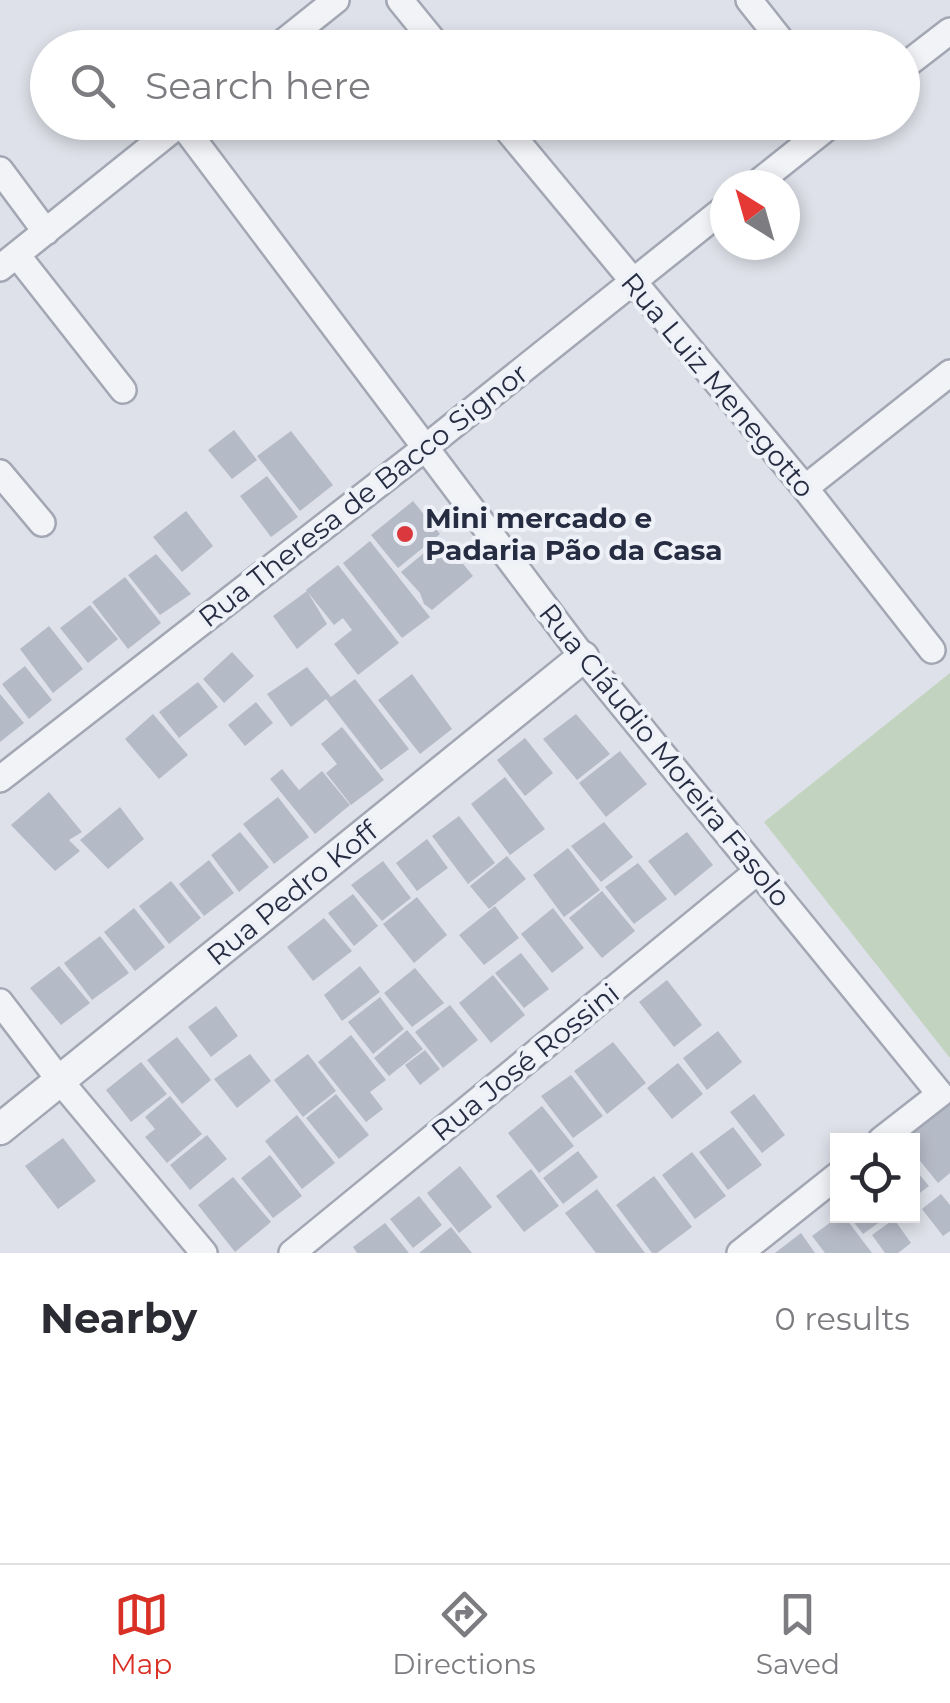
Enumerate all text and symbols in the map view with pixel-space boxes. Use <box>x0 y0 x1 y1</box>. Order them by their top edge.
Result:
search box <box>30 30 920 140</box>
icon: search <box>65 58 120 113</box>
text: Search here <box>145 62 371 109</box>
north arrow <box>710 170 800 260</box>
street label: Rua Luiz Menegotto <box>614 266 822 504</box>
street label: Rua Theresa de Bacco Signor <box>192 356 534 634</box>
place label: Mini mercado e Padaria Pão da Casa <box>425 501 723 567</box>
marker: Mini mercado e Padaria Pão da Casa <box>394 523 416 545</box>
street label: Rua Cláudio Moreira Fasolo <box>532 596 798 914</box>
street label: Rua Pedro Koff <box>200 813 386 972</box>
street label: Rua José Rossini <box>424 976 626 1148</box>
map controls <box>830 1133 920 1223</box>
button: locate <box>830 1133 920 1223</box>
text: Nearby <box>40 1292 197 1344</box>
text: 0 results <box>775 1299 910 1338</box>
tab: Map <box>110 1587 172 1681</box>
tab: Directions <box>392 1587 536 1681</box>
tab: Saved <box>756 1587 840 1681</box>

